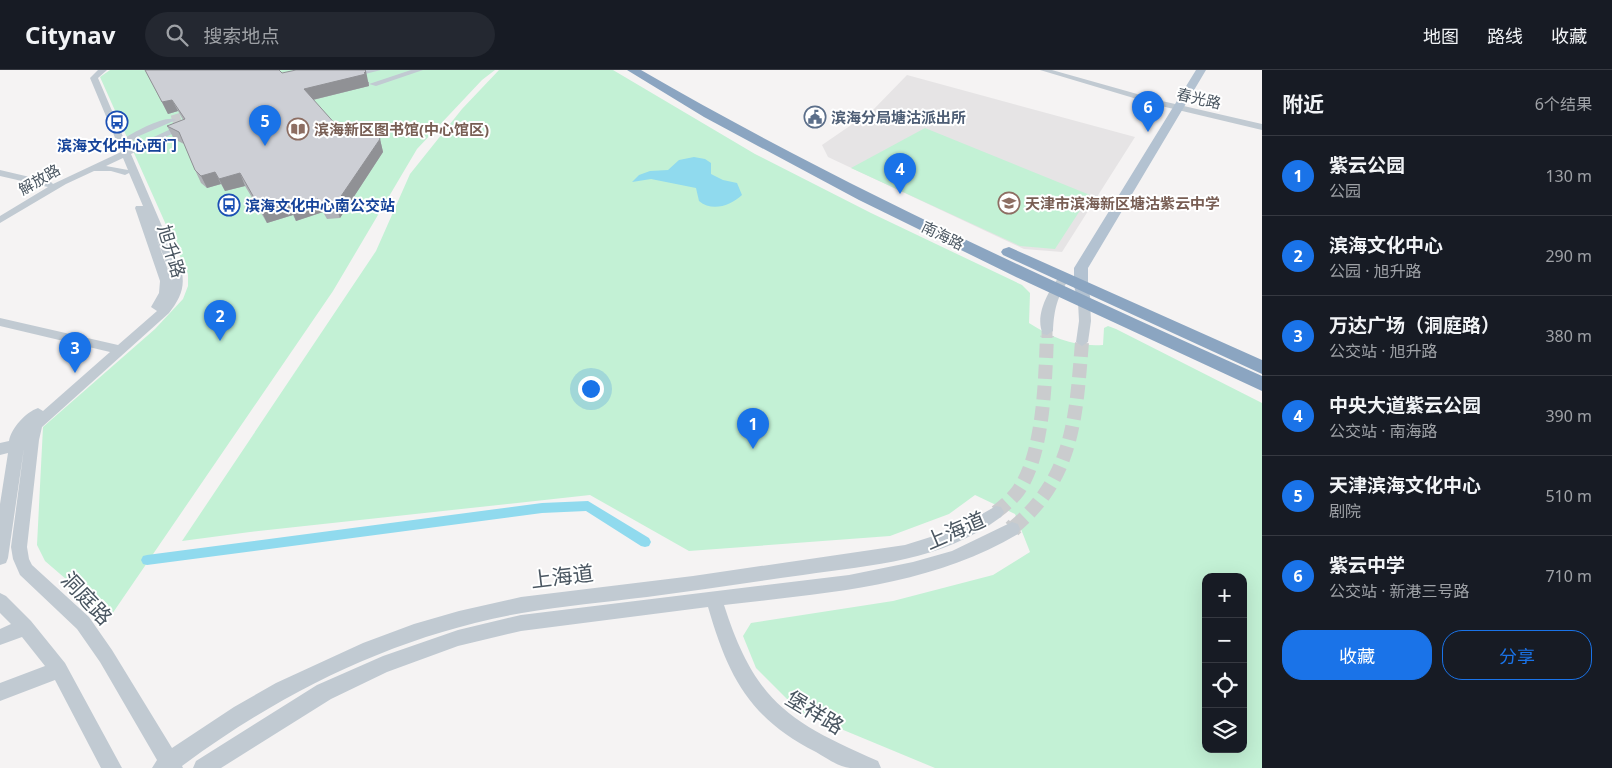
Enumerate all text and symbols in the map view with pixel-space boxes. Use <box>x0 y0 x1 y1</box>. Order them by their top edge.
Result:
search box <box>145 12 495 57</box>
text: Citynav <box>25 18 115 51</box>
icon: search <box>163 21 191 49</box>
text: 搜索地点 <box>203 23 279 49</box>
text: 地图 <box>1423 24 1459 48</box>
text: 路线 <box>1487 24 1523 48</box>
text: 收藏 <box>1551 24 1587 48</box>
street label: 春光路 <box>1175 83 1223 113</box>
text: 附近 <box>1282 90 1324 118</box>
pin: 6 <box>1132 91 1164 132</box>
text: 6个结果 <box>1535 93 1592 115</box>
pin: 5 <box>249 105 281 146</box>
public building icon: 滨海分局塘沽派出所 <box>803 105 827 129</box>
place label: 滨海分局塘沽派出所 <box>831 107 966 127</box>
bus stop icon: 滨海文化中心西门 <box>105 110 129 134</box>
library icon: 滨海新区图书馆(中心馆区) <box>286 117 310 141</box>
place label: 滨海新区图书馆(中心馆区) <box>314 119 489 139</box>
place label: 滨海文化中心西门 <box>57 135 177 155</box>
text: 紫云公园 <box>1329 152 1405 178</box>
pin: 4 <box>884 153 916 194</box>
street label: 解放路 <box>15 159 63 199</box>
text: 1 <box>1293 165 1303 187</box>
text: 130 m <box>1545 165 1592 187</box>
text: 公园 <box>1329 180 1361 202</box>
school or university icon: 天津市滨海新区塘沽紫云中学 <box>997 191 1021 215</box>
bus stop icon: 滨海文化中心南公交站 <box>217 193 241 217</box>
place label: 天津市滨海新区塘沽紫云中学 <box>1025 193 1220 213</box>
place label: 滨海文化中心南公交站 <box>245 195 395 215</box>
street label: 南海路 <box>918 216 968 254</box>
street label: 旭升路 <box>153 222 191 280</box>
text: 滨海文化中心 <box>1329 232 1443 258</box>
text: 2 <box>1293 245 1303 267</box>
text: 290 m <box>1545 245 1592 267</box>
text: 公园 · 旭升路 <box>1329 260 1422 282</box>
pin: 2 <box>204 300 236 341</box>
text: 万达广场（洞庭路） <box>1329 312 1500 338</box>
text: 3 <box>1293 325 1303 347</box>
text: 380 m <box>1545 325 1592 347</box>
pin: 3 <box>59 332 91 373</box>
text: 公交站 · 旭升路 <box>1329 340 1438 362</box>
your location <box>578 376 604 402</box>
text: 中央大道紫云公园 <box>1329 392 1481 418</box>
text: 4 <box>1293 405 1303 427</box>
text: 390 m <box>1545 405 1592 427</box>
pin: 1 <box>737 408 769 449</box>
text: 公交站 · 南海路 <box>1329 420 1438 442</box>
text: 天津滨海文化中心 <box>1329 472 1481 498</box>
text: 5 <box>1293 485 1303 507</box>
text: 510 m <box>1545 485 1592 507</box>
text: 剧院 <box>1329 500 1361 522</box>
street label: 上海道 <box>921 505 989 555</box>
text: 紫云中学 <box>1329 552 1405 578</box>
street label: 上海道 <box>529 558 595 594</box>
street label: 洞庭路 <box>55 565 119 631</box>
text: 6 <box>1293 565 1303 587</box>
text: 710 m <box>1545 565 1592 587</box>
map controls <box>1202 573 1247 753</box>
button: + <box>1202 573 1247 618</box>
text: 公交站 · 新港三号路 <box>1329 580 1470 602</box>
button: − <box>1202 618 1247 663</box>
button: 收藏 <box>1282 630 1432 680</box>
button: 分享 <box>1442 630 1592 680</box>
button: locate <box>1202 663 1247 708</box>
street label: 堡祥路 <box>781 684 849 740</box>
button: layers <box>1202 708 1247 753</box>

